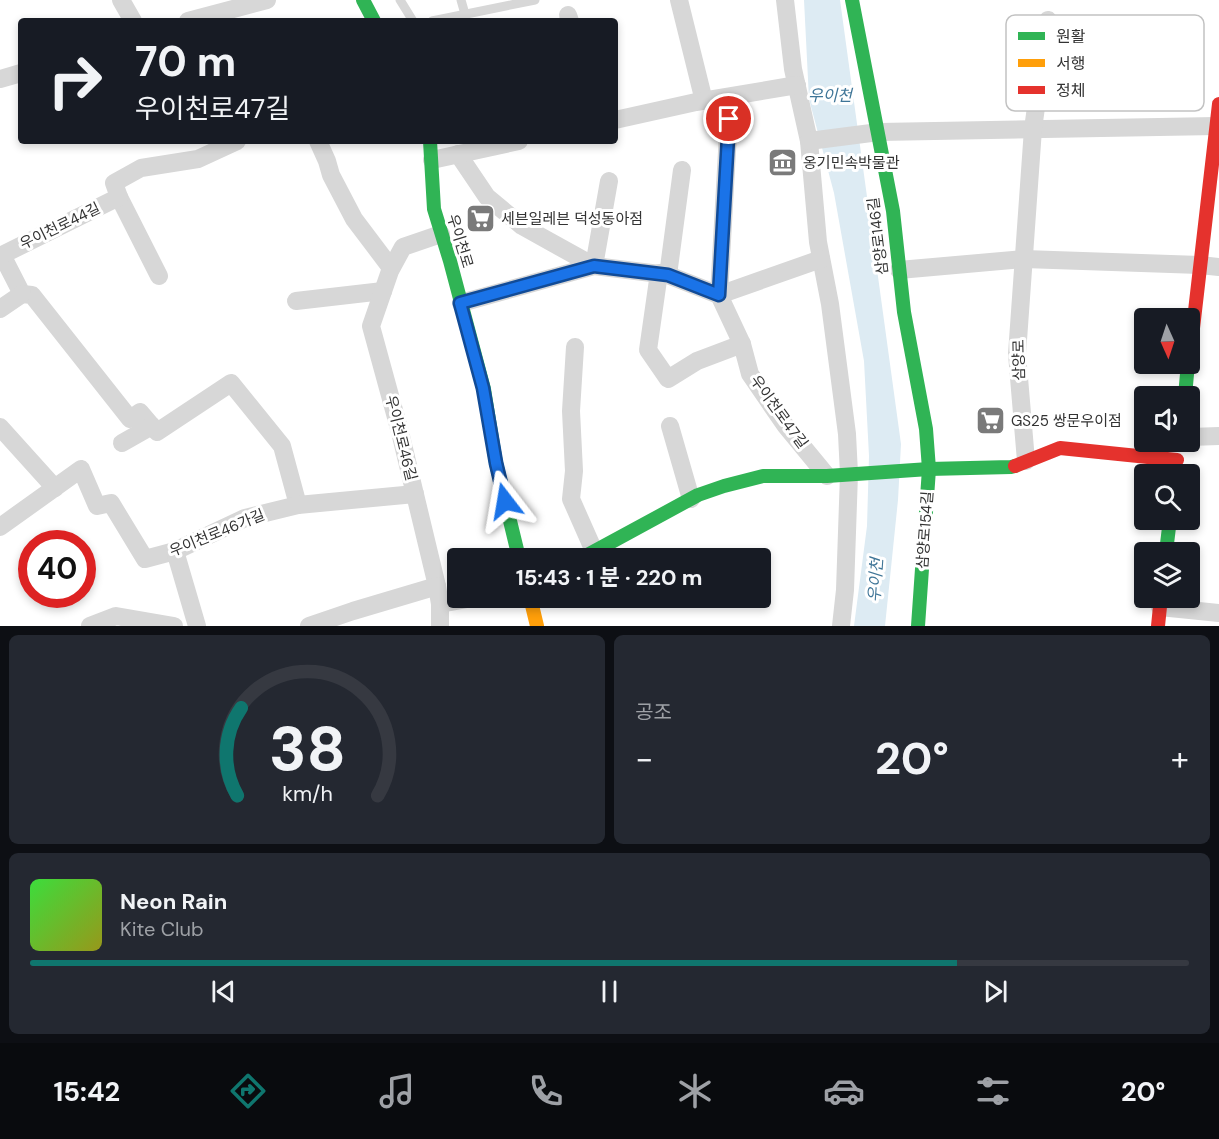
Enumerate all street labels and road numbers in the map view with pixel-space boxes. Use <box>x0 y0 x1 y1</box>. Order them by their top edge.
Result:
street label: 삼양로146길 <box>863 196 893 276</box>
street label: 우이천로44길 <box>16 198 104 254</box>
street label: 우이천로 <box>442 212 478 270</box>
street label: 삼양로 <box>1009 339 1029 381</box>
street label: 우이천로47길 <box>746 371 812 453</box>
street label: 우이천로46길 <box>381 393 421 483</box>
street label: 삼양로154길 <box>912 490 938 570</box>
street label: 우이천로46가길 <box>166 505 268 561</box>

